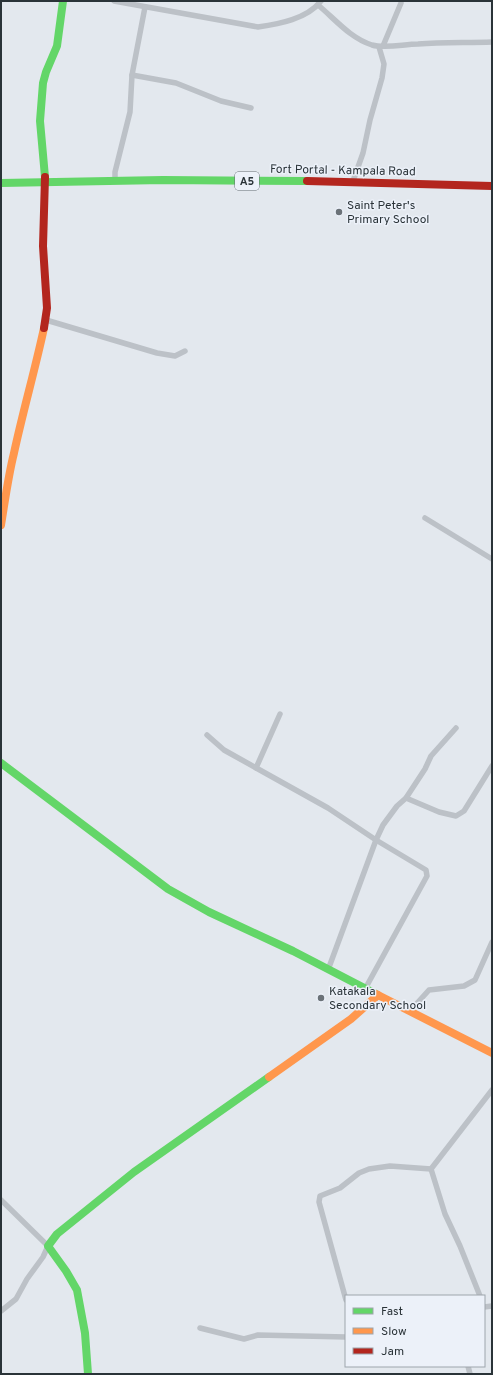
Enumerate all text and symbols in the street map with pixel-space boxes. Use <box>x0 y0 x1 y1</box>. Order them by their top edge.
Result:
street label: Fort Portal - Kampala Road <box>270 162 416 180</box>
road number: A5 <box>235 172 259 190</box>
place label: Saint Peter's Primary School <box>347 198 430 228</box>
marker: Saint Peter's Primary School <box>334 207 344 217</box>
place label: Katakala Secondary School <box>329 984 426 1014</box>
marker: Katakala Secondary School <box>316 993 326 1003</box>
legend <box>345 1295 485 1367</box>
text: Fast <box>381 1304 403 1320</box>
text: Slow <box>381 1324 407 1340</box>
text: Jam <box>381 1344 404 1360</box>

